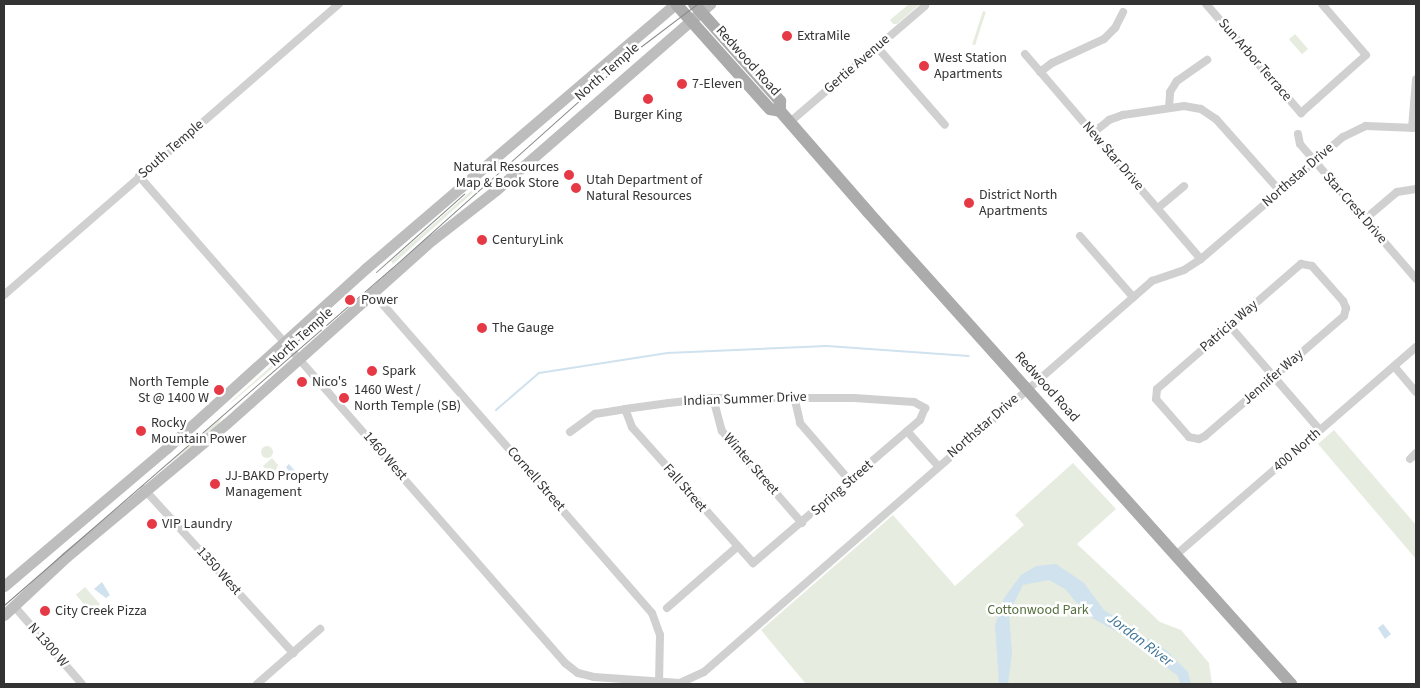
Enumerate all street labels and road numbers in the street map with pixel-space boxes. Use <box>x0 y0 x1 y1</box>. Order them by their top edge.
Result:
street label: Sun Arbor Terrace <box>1215 15 1295 105</box>
street label: Redwood Road <box>712 23 784 99</box>
street label: Gertie Avenue <box>821 31 893 97</box>
street label: North Temple <box>571 39 643 105</box>
street label: South Temple <box>135 116 207 182</box>
street label: New Star Drive <box>1079 118 1147 194</box>
street label: Northstar Drive <box>1259 139 1337 211</box>
street label: Star Crest Drive <box>1319 169 1391 247</box>
street label: Patricia Way <box>1197 296 1261 356</box>
street label: North Temple <box>266 304 336 370</box>
street label: Jennifer Way <box>1239 346 1307 408</box>
street label: Redwood Road <box>1011 349 1083 425</box>
street label: Indian Summer Drive <box>683 388 807 410</box>
street label: Northstar Drive <box>944 390 1022 462</box>
street label: 400 North <box>1270 425 1324 475</box>
street label: 1460 West <box>359 428 411 484</box>
street label: Winter Street <box>720 430 782 498</box>
street label: Cornell Street <box>503 443 569 515</box>
street label: Spring Street <box>808 457 876 519</box>
street label: Fall Street <box>659 460 711 516</box>
street label: 1350 West <box>193 543 245 599</box>
street label: N 1300 W <box>24 619 72 671</box>

